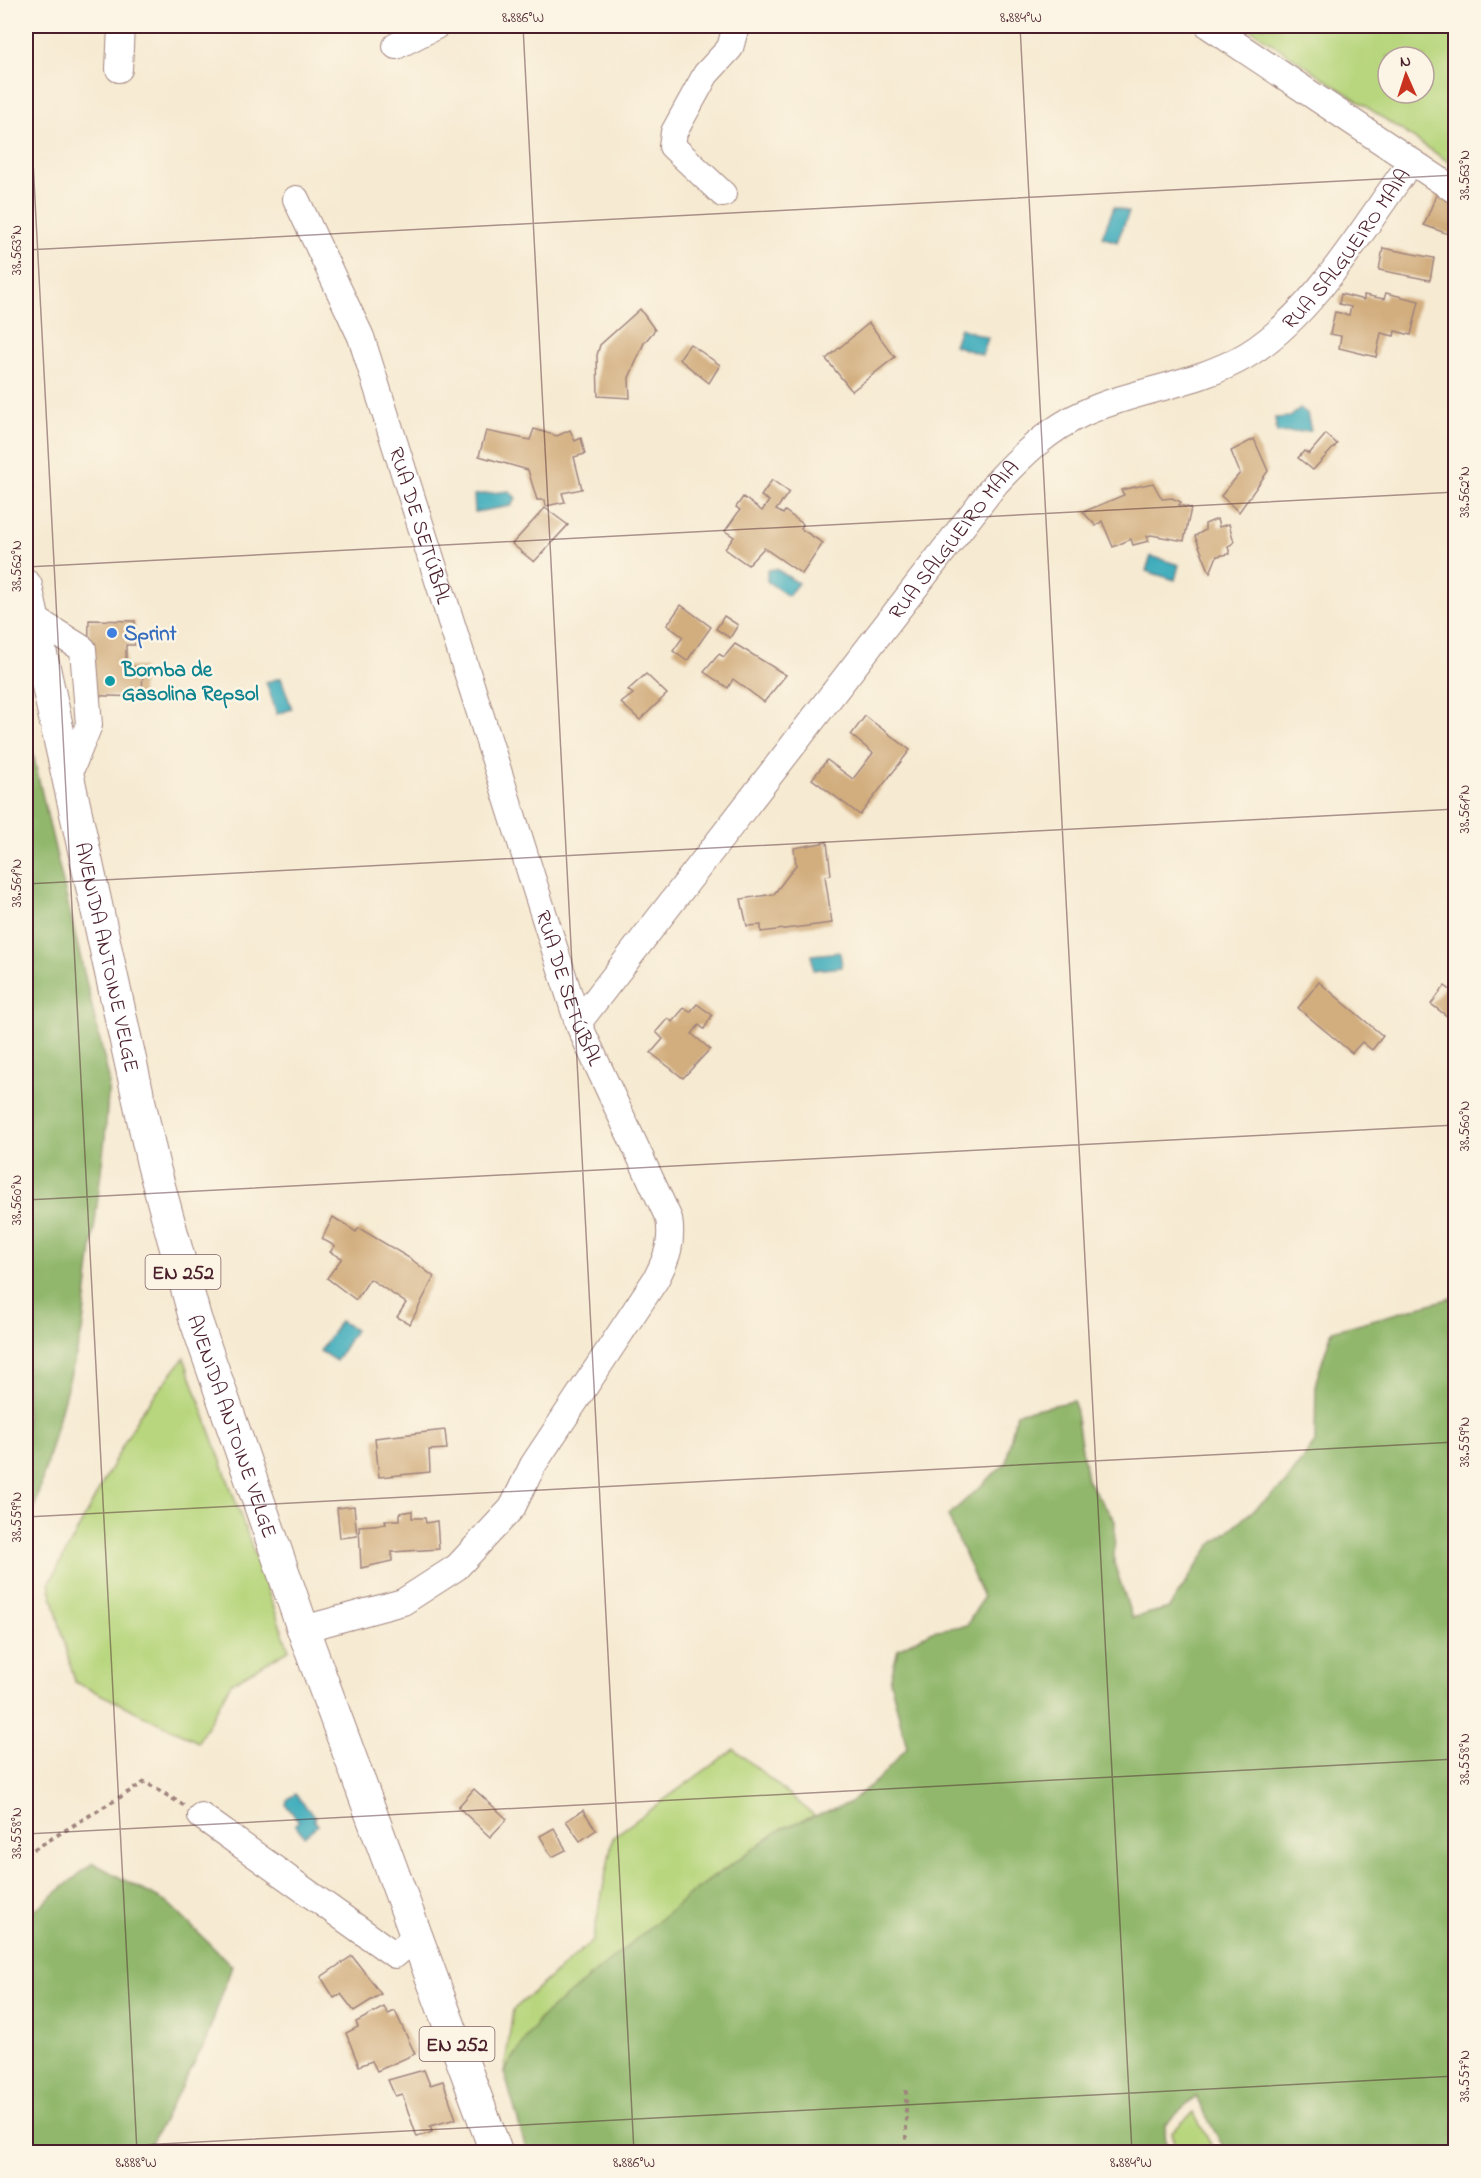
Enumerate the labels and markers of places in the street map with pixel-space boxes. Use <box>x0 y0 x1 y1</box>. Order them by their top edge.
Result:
place label: Sprint <box>124 620 178 650</box>
marker: Sprint <box>105 626 119 640</box>
place label: Bomba de Gasolina Repsol <box>121 656 259 710</box>
marker: Bomba de Gasolina Repsol <box>103 674 117 688</box>

